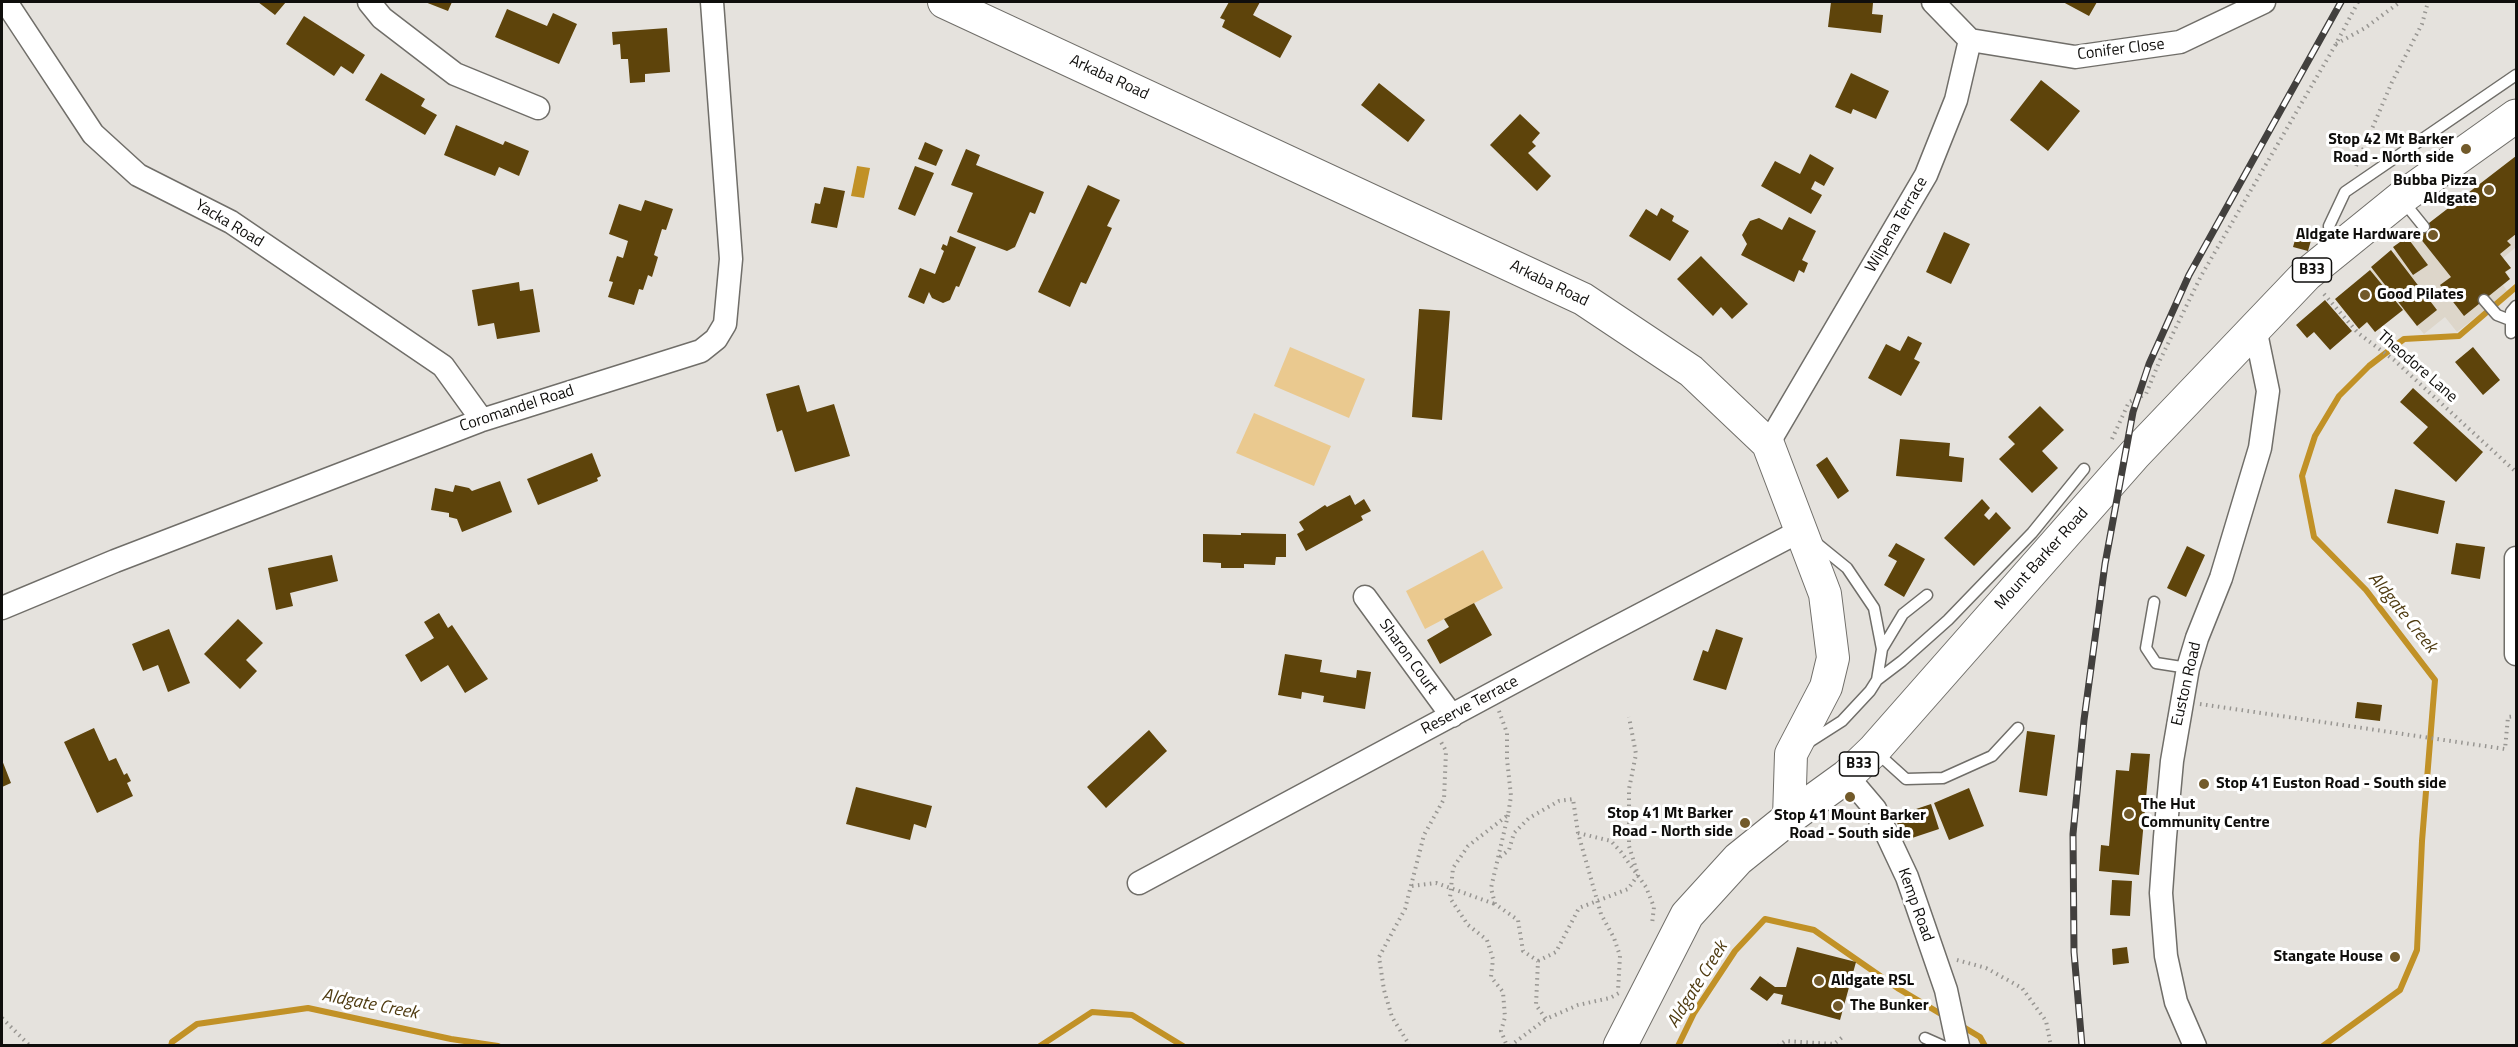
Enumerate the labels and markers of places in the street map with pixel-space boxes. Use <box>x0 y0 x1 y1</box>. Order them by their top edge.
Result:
place label: Stop 42 Mt Barker Road - North side <box>2328 130 2454 168</box>
marker: Stop 42 Mt Barker Road - North side <box>2459 142 2473 156</box>
place label: Bubba Pizza Aldgate <box>2393 171 2477 209</box>
marker: Bubba Pizza Aldgate <box>2482 183 2496 197</box>
place label: Aldgate Hardware <box>2296 225 2421 245</box>
marker: Aldgate Hardware <box>2426 228 2440 242</box>
place label: Good Pilates <box>2377 285 2464 305</box>
marker: Good Pilates <box>2358 288 2372 302</box>
place label: Stop 41 Euston Road - South side <box>2216 774 2446 794</box>
marker: Stop 41 Euston Road - South side <box>2197 777 2211 791</box>
marker: Stop 41 Mount Barker Road - South side <box>1843 790 1857 804</box>
place label: The Hut Community Centre <box>2141 795 2270 833</box>
place label: Stop 41 Mt Barker Road - North side <box>1607 804 1733 842</box>
place label: Stop 41 Mount Barker Road - South side <box>1774 806 1926 844</box>
marker: The Hut Community Centre <box>2122 807 2136 821</box>
marker: Stop 41 Mt Barker Road - North side <box>1738 816 1752 830</box>
place label: Stangate House <box>2273 947 2383 967</box>
marker: Stangate House <box>2388 950 2402 964</box>
place label: Aldgate RSL <box>1831 971 1914 991</box>
marker: Aldgate RSL <box>1812 974 1826 988</box>
place label: The Bunker <box>1850 996 1929 1016</box>
marker: The Bunker <box>1831 999 1845 1013</box>

